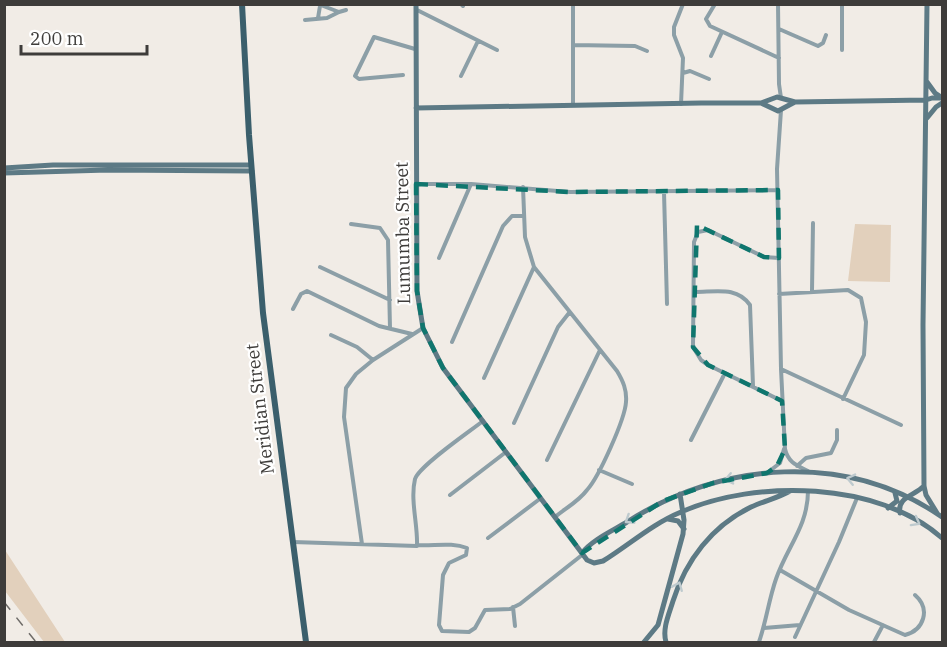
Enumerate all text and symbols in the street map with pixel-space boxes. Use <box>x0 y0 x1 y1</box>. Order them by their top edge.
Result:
scale bar <box>21 18 147 56</box>
text: 200 m <box>30 27 84 50</box>
street label: Lumumba Street <box>390 162 415 305</box>
street label: Meridian Street <box>240 342 279 476</box>
one-way arrow <box>724 472 734 485</box>
one-way arrow <box>847 473 857 486</box>
one-way arrow <box>624 513 635 524</box>
one-way arrow <box>910 514 920 526</box>
one-way arrow <box>671 582 683 593</box>

